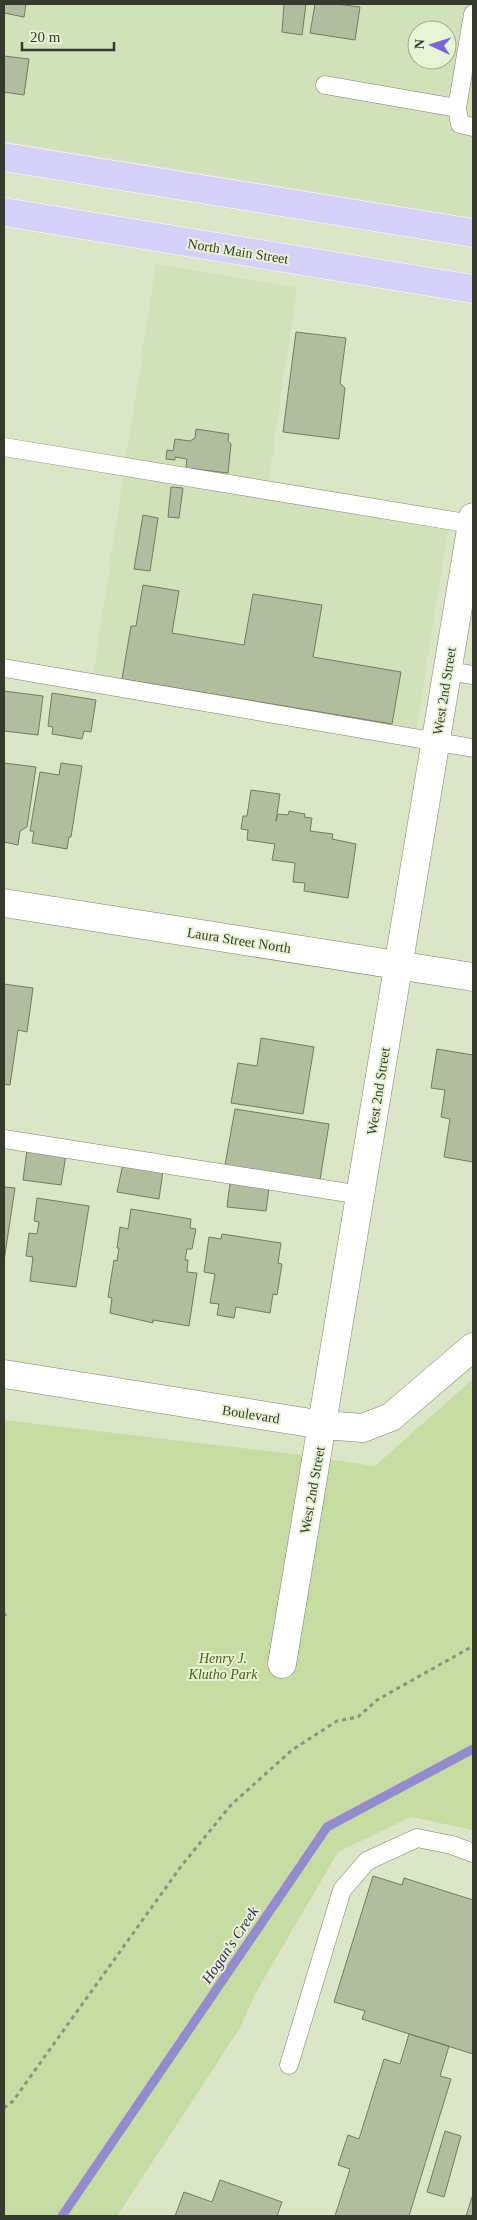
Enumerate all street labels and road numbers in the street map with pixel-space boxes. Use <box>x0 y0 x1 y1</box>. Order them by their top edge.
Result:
street label: North Main Street <box>186 236 290 267</box>
street label: West 2nd Street <box>430 646 459 736</box>
street label: Laura Street North <box>186 925 292 956</box>
street label: West 2nd Street <box>364 1046 393 1136</box>
street label: Boulevard <box>221 1403 281 1426</box>
street label: West 2nd Street <box>297 1445 328 1535</box>

